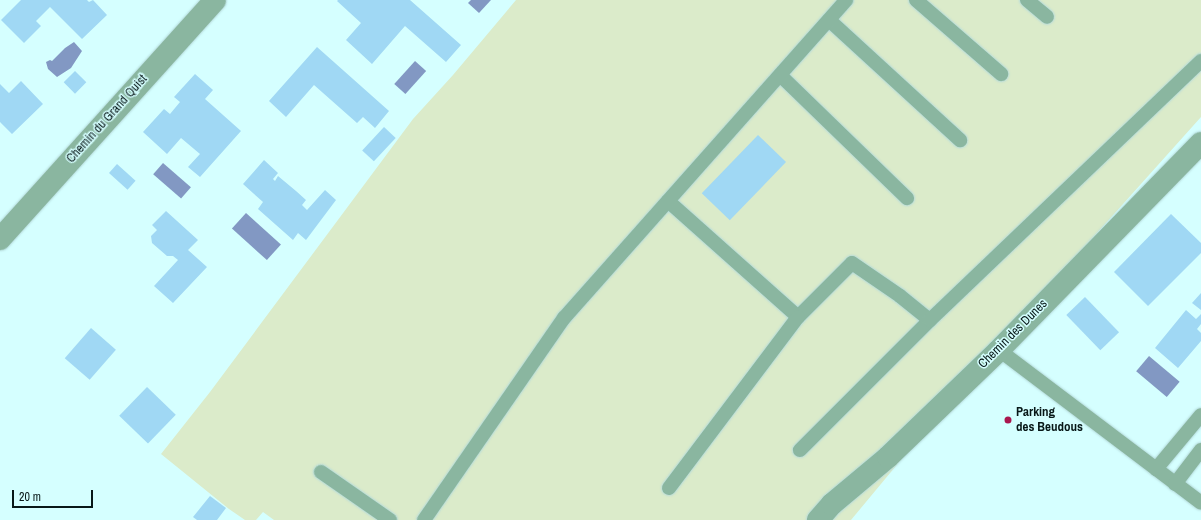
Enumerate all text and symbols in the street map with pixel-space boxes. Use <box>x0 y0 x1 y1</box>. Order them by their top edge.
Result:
street label: Chemin du Grand Quist <box>63 72 151 166</box>
street label: Chemin des Dunes <box>975 296 1051 372</box>
place label: Parking des Beudous <box>1016 405 1083 436</box>
marker: Parking des Beudous <box>1003 415 1013 425</box>
scale bar <box>14 482 95 508</box>
text: 20 m <box>19 489 41 505</box>

